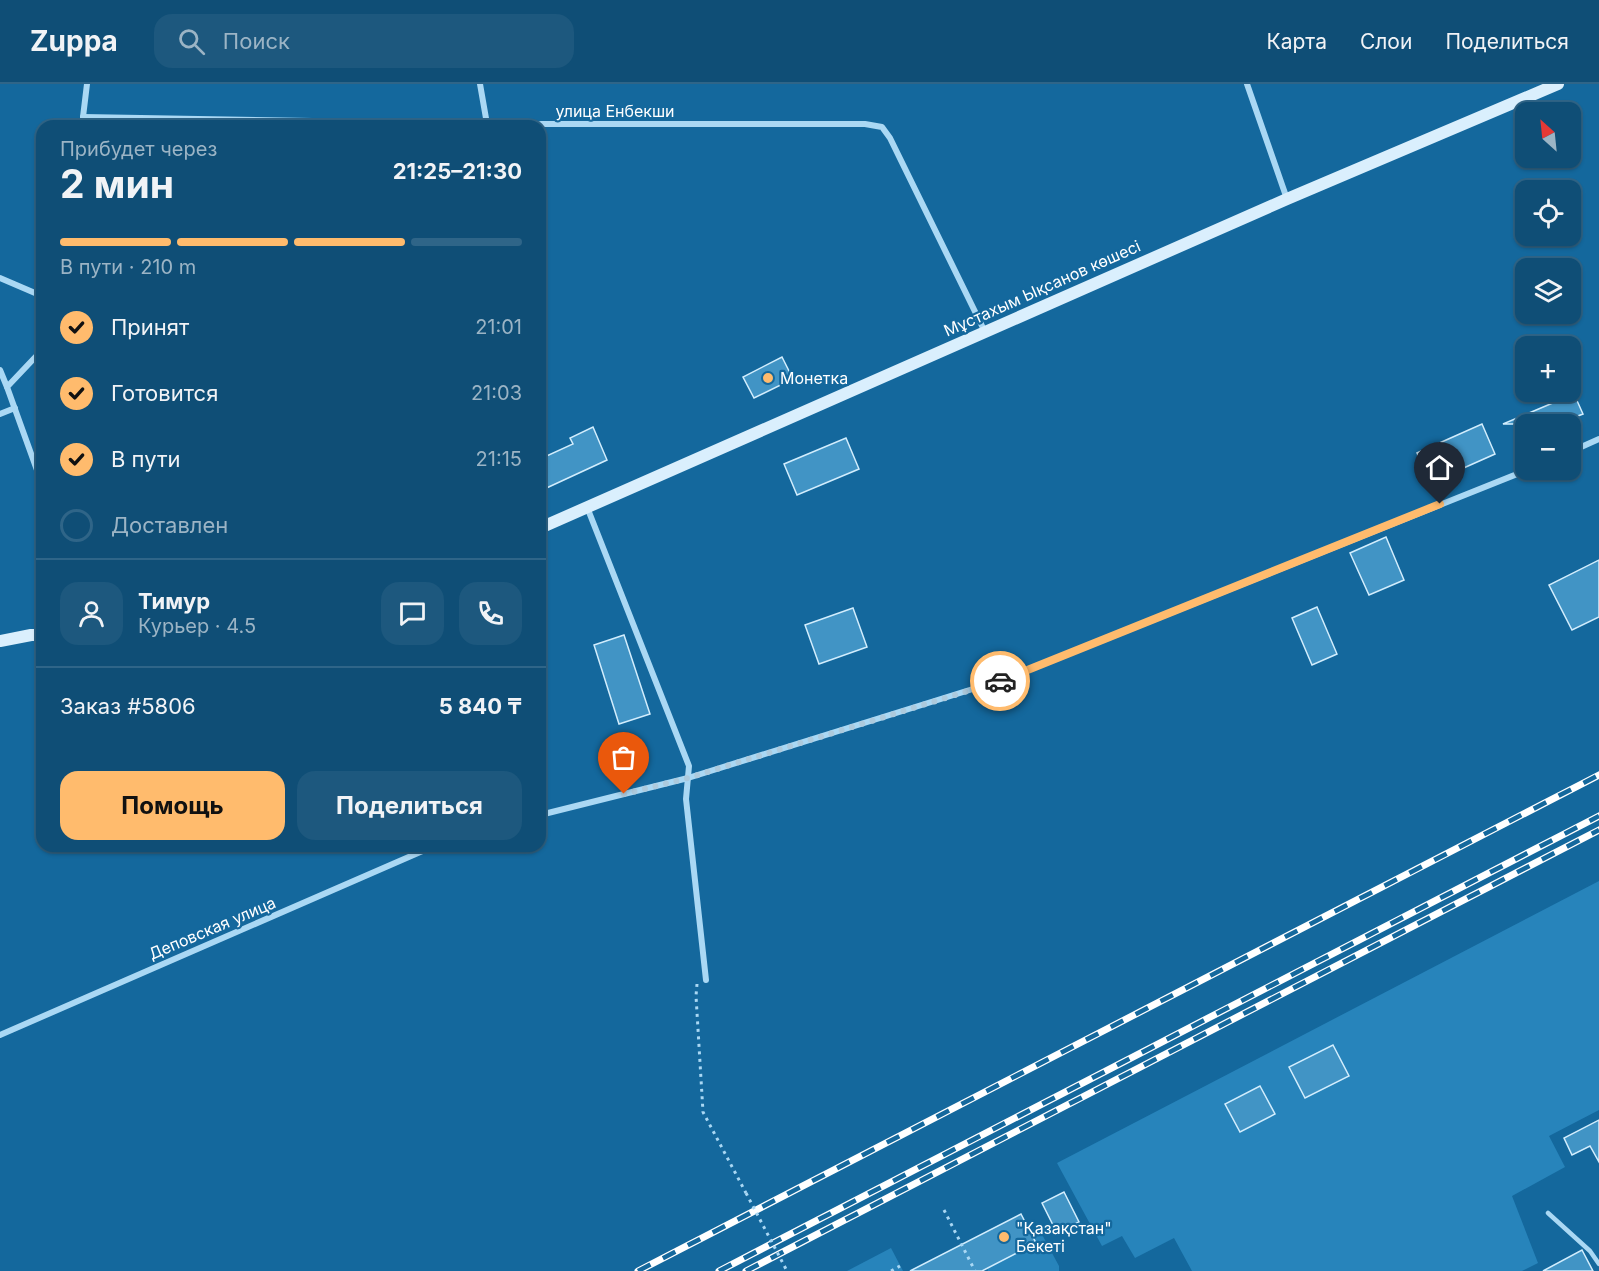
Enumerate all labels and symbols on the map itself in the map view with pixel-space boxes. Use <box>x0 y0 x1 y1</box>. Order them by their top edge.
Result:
street label: улица Енбекши <box>555 101 675 121</box>
north arrow <box>1515 102 1581 168</box>
street label: Мұстахым Ықсанов көшесі <box>941 236 1143 340</box>
place label: Монетка <box>780 368 848 388</box>
marker: Монетка <box>761 371 775 385</box>
pin <box>1414 442 1465 504</box>
courier <box>970 651 1030 711</box>
pin <box>598 732 649 794</box>
street label: Деповская улица <box>145 892 279 964</box>
place label: "Қазақстан" Бекеті <box>1016 1218 1112 1256</box>
marker: "Қазақстан" Бекеті <box>997 1230 1011 1244</box>

